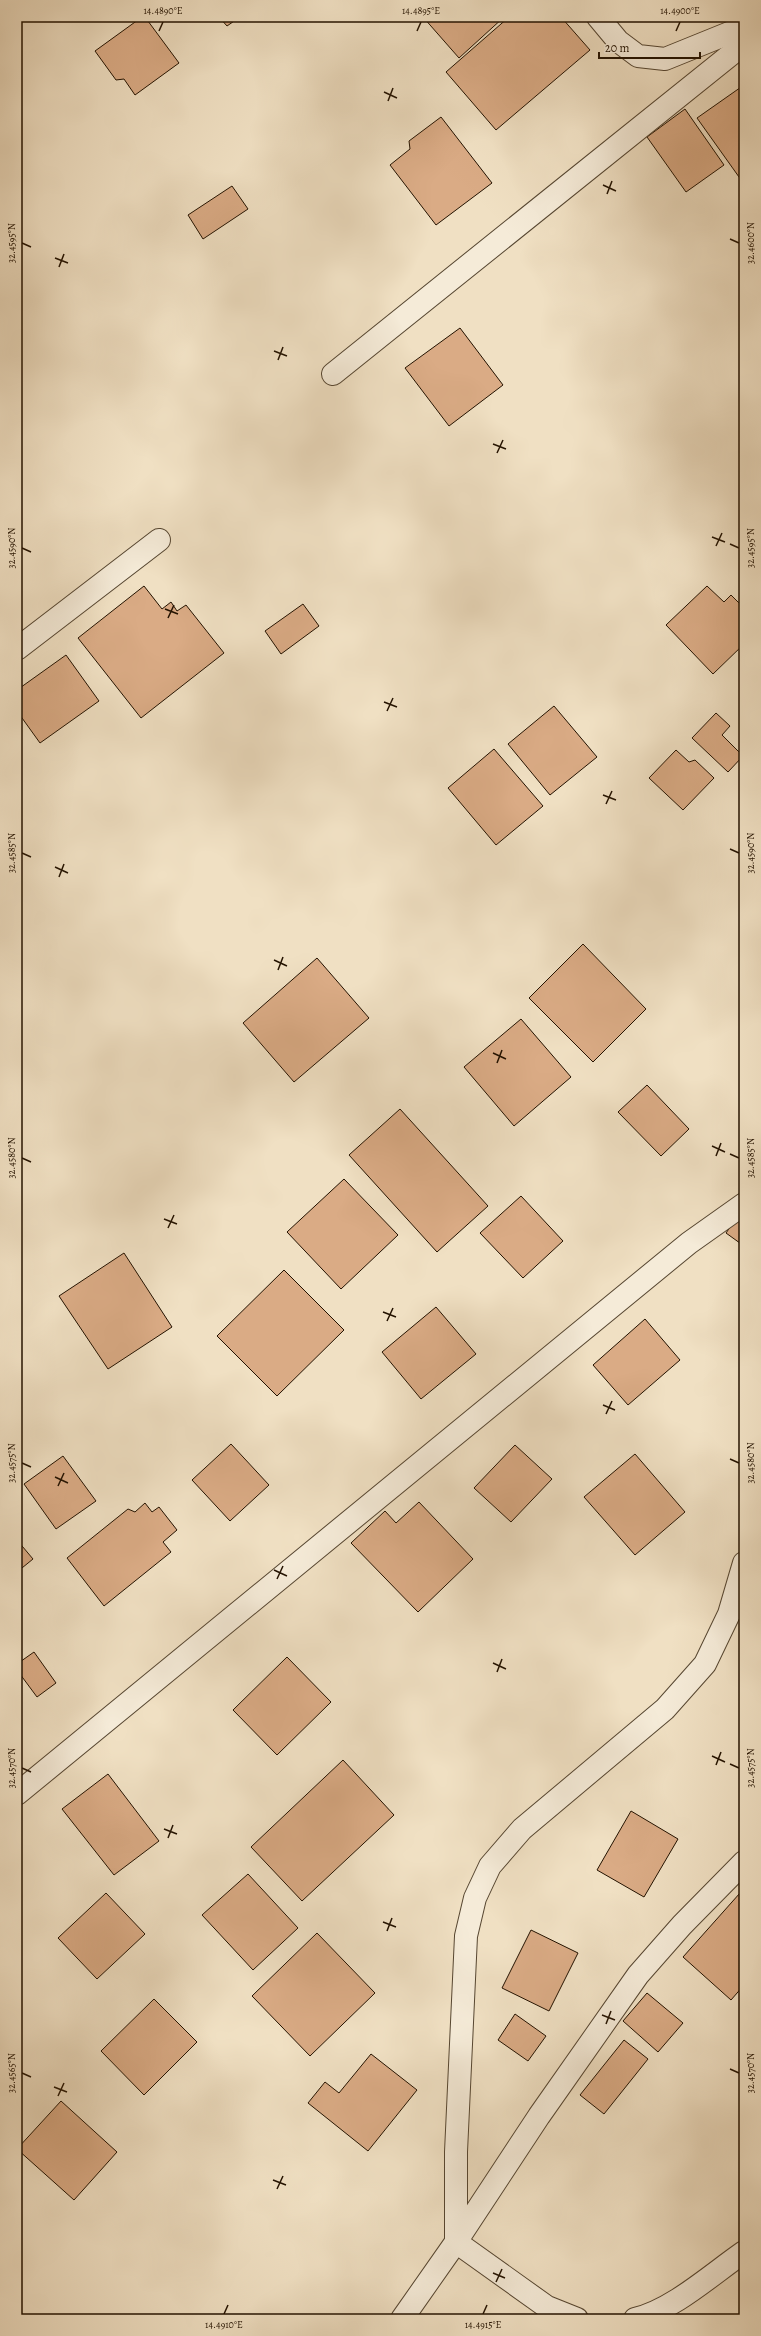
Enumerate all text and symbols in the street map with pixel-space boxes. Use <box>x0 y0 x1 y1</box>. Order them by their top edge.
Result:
text: 14.4890°E <box>143 4 183 17</box>
text: 14.4895°E <box>402 4 440 17</box>
text: 14.4900°E <box>660 4 700 17</box>
scale bar <box>599 34 700 60</box>
text: 20 m <box>605 40 629 56</box>
text: 32.4600°N <box>744 222 757 264</box>
text: 32.4595°N <box>5 223 18 263</box>
text: 32.4590°N <box>5 528 18 568</box>
text: 32.4595°N <box>744 528 757 568</box>
text: 32.4585°N <box>5 833 18 873</box>
text: 32.4590°N <box>744 833 757 873</box>
text: 32.4580°N <box>5 1137 18 1179</box>
text: 32.4585°N <box>744 1138 757 1178</box>
text: 32.4580°N <box>744 1442 757 1484</box>
text: 32.4575°N <box>5 1443 18 1483</box>
text: 32.4570°N <box>5 1748 18 1788</box>
text: 32.4575°N <box>744 1748 757 1788</box>
text: 32.4565°N <box>5 2053 18 2093</box>
text: 32.4570°N <box>744 2053 757 2093</box>
text: 14.4910°E <box>205 2318 243 2331</box>
text: 14.4915°E <box>465 2318 501 2331</box>

